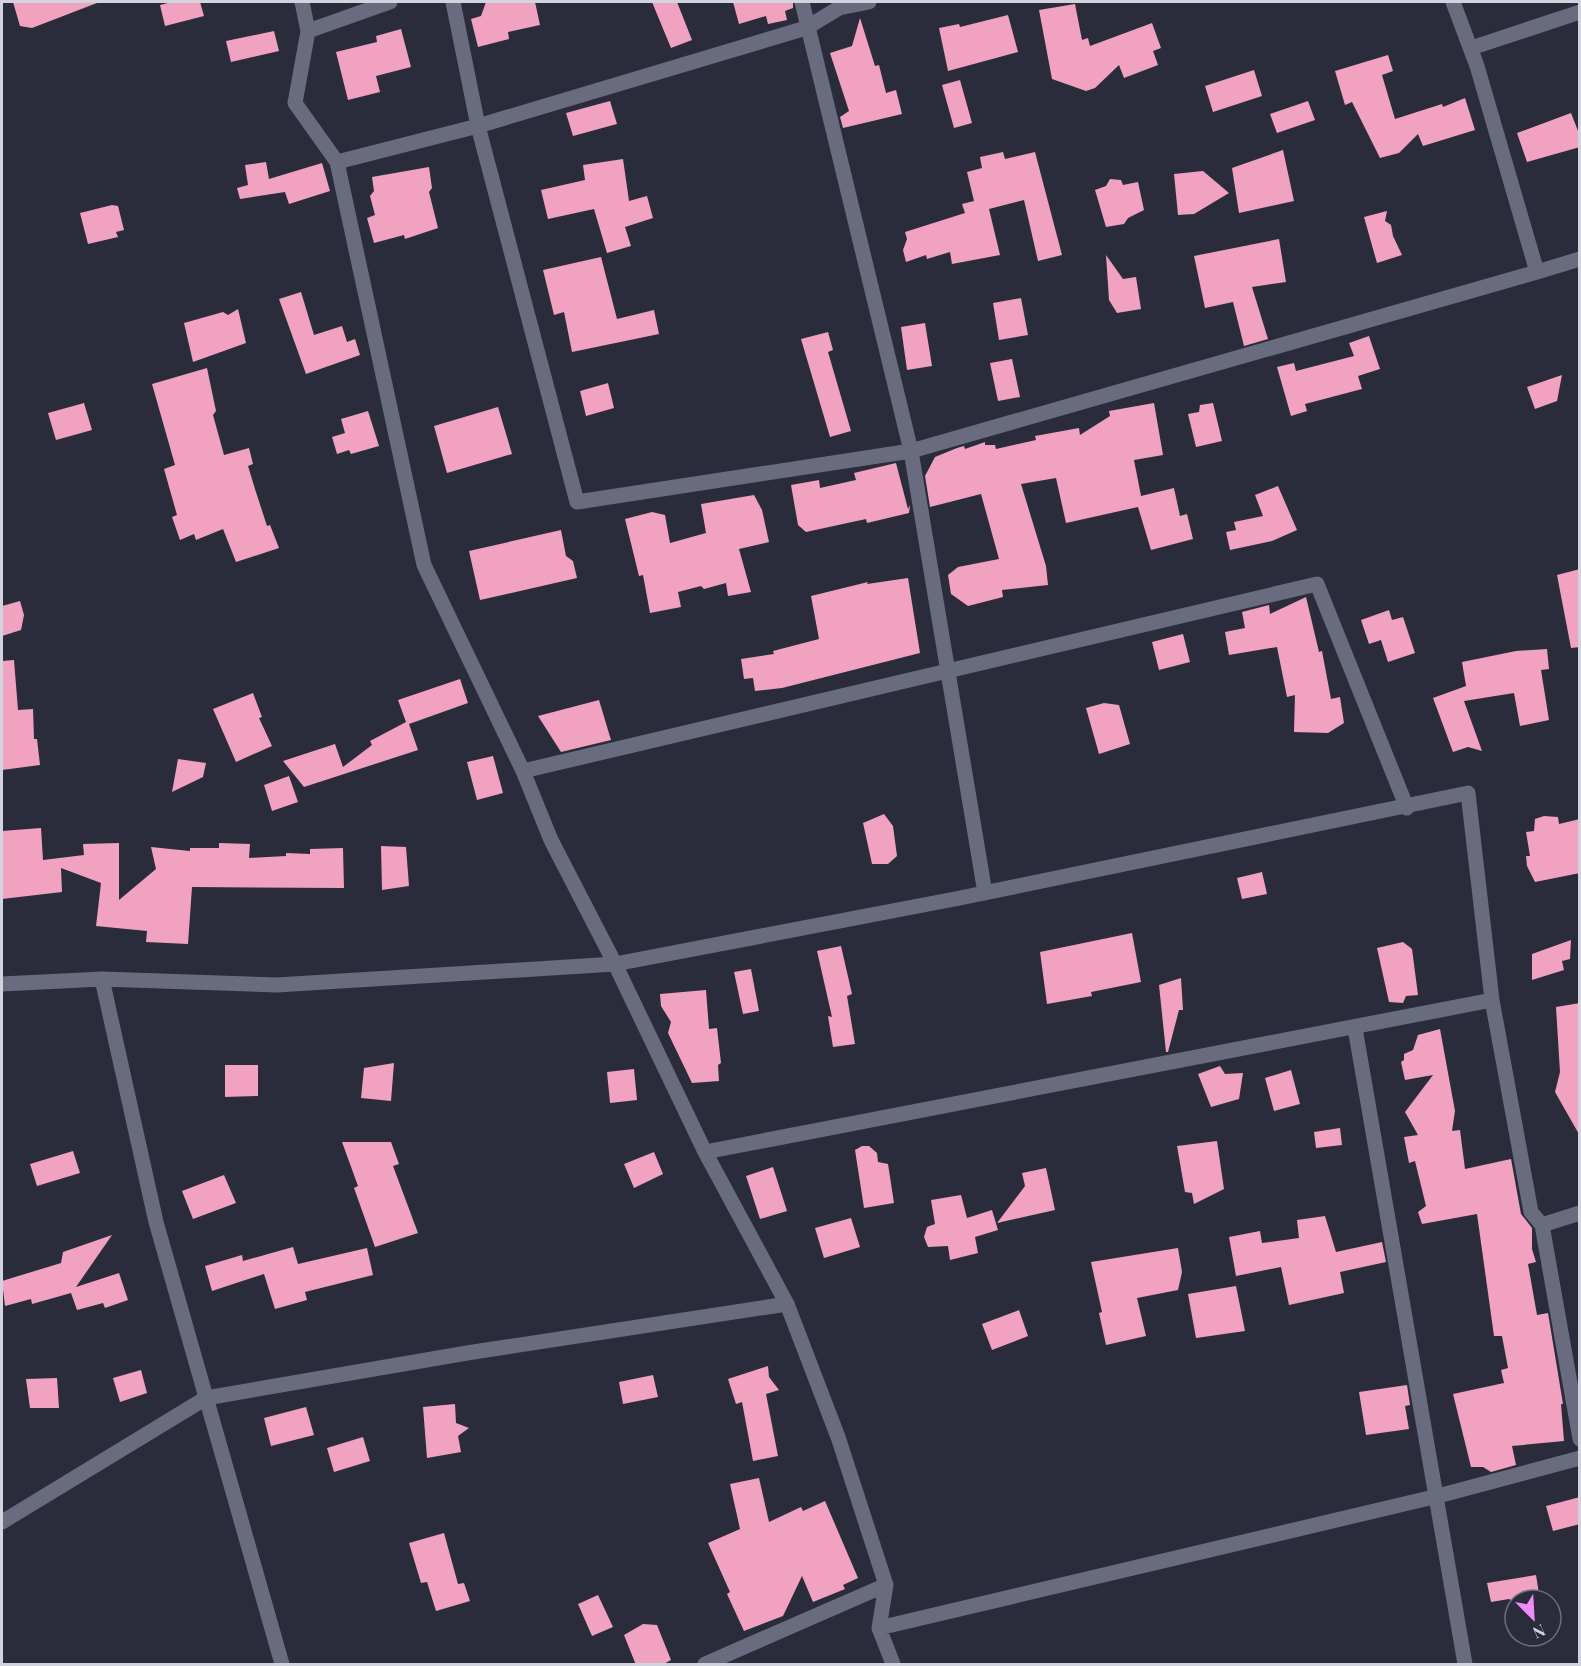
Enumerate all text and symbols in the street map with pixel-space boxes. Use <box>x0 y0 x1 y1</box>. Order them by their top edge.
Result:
north arrow <box>1503 1588 1563 1648</box>
text: N <box>1529 1620 1549 1644</box>

